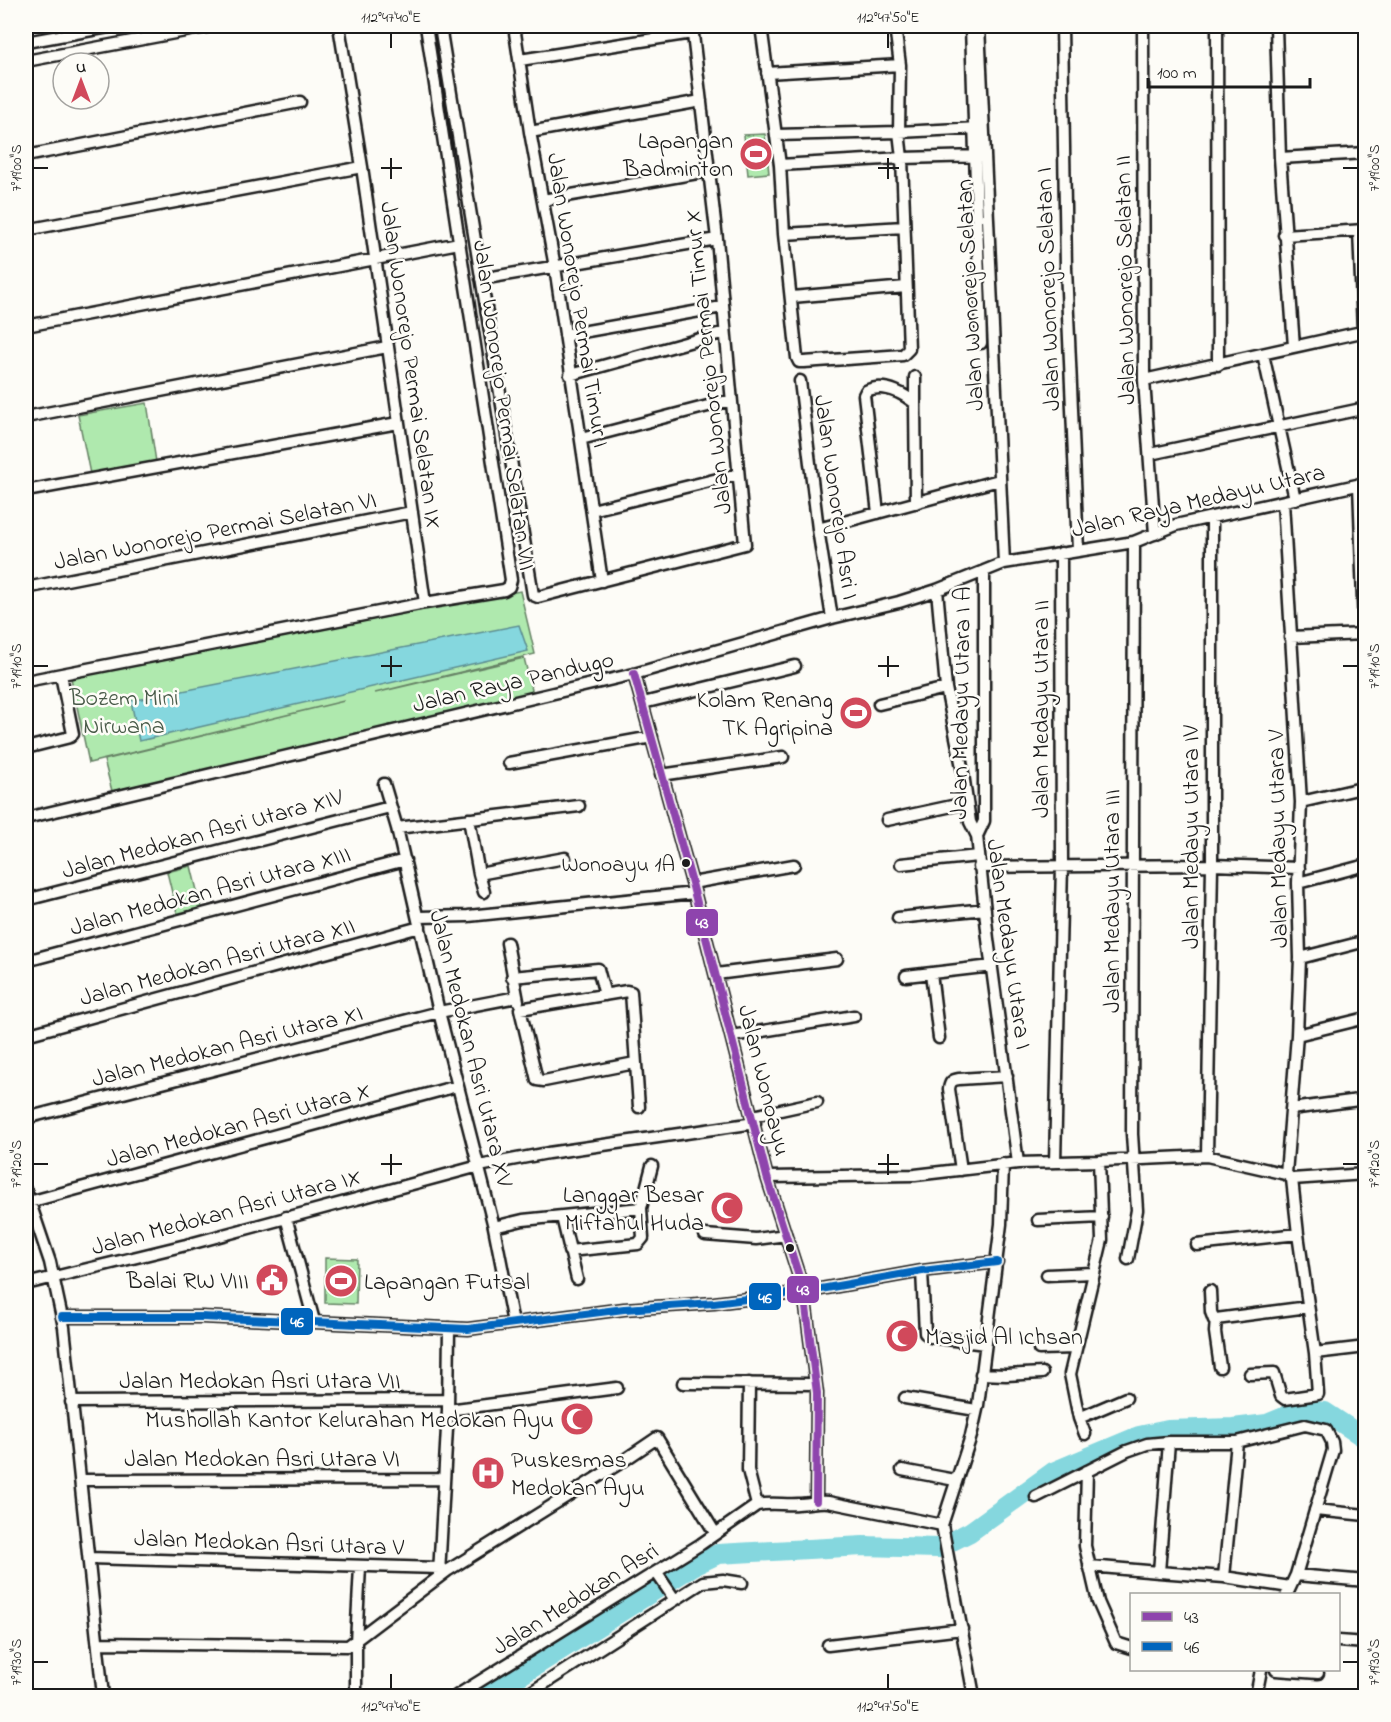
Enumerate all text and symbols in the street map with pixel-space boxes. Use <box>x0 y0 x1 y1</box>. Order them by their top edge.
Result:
text: 112°47'40"E <box>361 7 421 29</box>
text: 112°47'50"E <box>857 7 919 29</box>
north arrow <box>51 51 111 111</box>
scale bar <box>1148 51 1310 89</box>
text: U <box>76 56 86 80</box>
text: 100 m <box>1157 61 1197 87</box>
place label: Lapangan Badminton <box>622 125 733 188</box>
sports icon: Lapangan Badminton <box>738 136 774 172</box>
text: 7°19'00"S <box>6 144 28 192</box>
text: 7°19'00"S <box>1364 144 1386 192</box>
street label: Jalan Wonorejo Permai Timur I <box>536 150 617 450</box>
street label: Jalan Wonorejo Selatan II <box>1107 155 1146 405</box>
street label: Jalan Wonorejo Selatan I <box>1028 166 1071 411</box>
street label: Jalan Wonorejo Selatan <box>948 178 995 412</box>
street label: Jalan Wonorejo Permai Selatan IX <box>369 199 450 532</box>
street label: Jalan Wonorejo Permai Timur X <box>676 207 743 516</box>
street label: Jalan Wonorejo Permai Selatan VII <box>462 238 543 573</box>
street label: Jalan Wonorejo Asri I <box>803 393 866 602</box>
street label: Jalan Raya Medayu Utara <box>1068 456 1329 550</box>
street label: Jalan Wonorejo Permai Selatan VI <box>51 484 380 581</box>
street label: Jalan Medayu Utara I A <box>943 586 983 820</box>
street label: Jalan Medayu Utara II <box>1025 600 1061 818</box>
text: 7°19'10"S <box>6 643 28 689</box>
street label: Jalan Raya Pandugo <box>409 643 618 725</box>
text: 7°19'10"S <box>1364 643 1386 689</box>
park label: Bozem Mini Nirwana <box>68 682 179 745</box>
place label: Kolam Renang TK Agripina <box>697 684 833 747</box>
sports icon: Kolam Renang TK Agripina <box>838 695 874 731</box>
street label: Jalan Medayu Utara IV <box>1175 724 1211 949</box>
street label: Jalan Medayu Utara V <box>1260 729 1300 948</box>
street label: Jalan Medokan Asri Utara XIV <box>58 781 348 890</box>
street label: Jalan Medayu Utara III <box>1096 789 1132 1013</box>
street label: Jalan Medayu Utara I <box>974 837 1040 1052</box>
street label: Jalan Medokan Asri Utara XIII <box>66 838 355 947</box>
place label: Wonoayu 1A <box>562 850 675 883</box>
marker: Wonoayu 1A <box>680 857 692 869</box>
street label: Jalan Medokan Asri Utara XV <box>418 907 521 1191</box>
line badge: 43 <box>685 908 719 937</box>
street label: Jalan Medokan Asri Utara XII <box>76 910 359 1017</box>
text: 43 <box>694 912 709 936</box>
street label: Jalan Medokan Asri Utara XI <box>88 997 367 1098</box>
street label: Jalan Wonoayu <box>726 1001 798 1160</box>
street label: Jalan Medokan Asri Utara X <box>102 1074 375 1179</box>
text: 7°19'20"S <box>6 1140 28 1188</box>
text: 7°19'20"S <box>1364 1140 1386 1188</box>
street label: Jalan Medokan Asri Utara IX <box>88 1160 366 1266</box>
place label: Langgar Besar Miftahul Huda <box>563 1179 705 1242</box>
mosque icon: Langgar Besar Miftahul Huda <box>709 1190 745 1226</box>
unlabelled marker <box>784 1242 796 1254</box>
public building icon: Balai RW VIII <box>254 1262 290 1298</box>
sports icon: Lapangan Futsal <box>323 1263 359 1299</box>
place label: Balai RW VIII <box>126 1265 249 1300</box>
place label: Lapangan Futsal <box>364 1266 530 1301</box>
line badge: 43 <box>786 1275 820 1304</box>
text: 43 <box>795 1279 810 1303</box>
line badge: 46 <box>748 1282 782 1311</box>
text: 46 <box>757 1287 773 1311</box>
line badge: 46 <box>280 1307 314 1336</box>
text: 46 <box>289 1311 305 1335</box>
mosque icon: Masjid Al Ichsan <box>884 1318 920 1354</box>
place label: Masjid Al Ichsan <box>925 1321 1083 1356</box>
street label: Jalan Medokan Asri Utara VII <box>119 1365 401 1400</box>
mosque icon: Mushollah Kantor Kelurahan Medokan Ayu <box>559 1401 595 1437</box>
place label: Mushollah Kantor Kelurahan Medokan Ayu <box>145 1404 554 1440</box>
street label: Jalan Medokan Asri Utara VI <box>124 1443 400 1478</box>
place label: Puskesmas Medokan Ayu <box>511 1444 645 1508</box>
hospital icon: Puskesmas Medokan Ayu <box>470 1455 506 1491</box>
street label: Jalan Medokan Asri Utara V <box>133 1522 405 1567</box>
street label: Jalan Medokan Asri <box>486 1535 666 1665</box>
legend <box>1130 1593 1340 1671</box>
text: 43 <box>1184 1606 1199 1632</box>
text: 46 <box>1184 1636 1199 1662</box>
text: 7°19'30"S <box>6 1638 28 1685</box>
text: 7°19'30"S <box>1364 1638 1386 1685</box>
text: 112°47'40"E <box>361 1696 421 1718</box>
text: 112°47'50"E <box>857 1696 919 1718</box>

